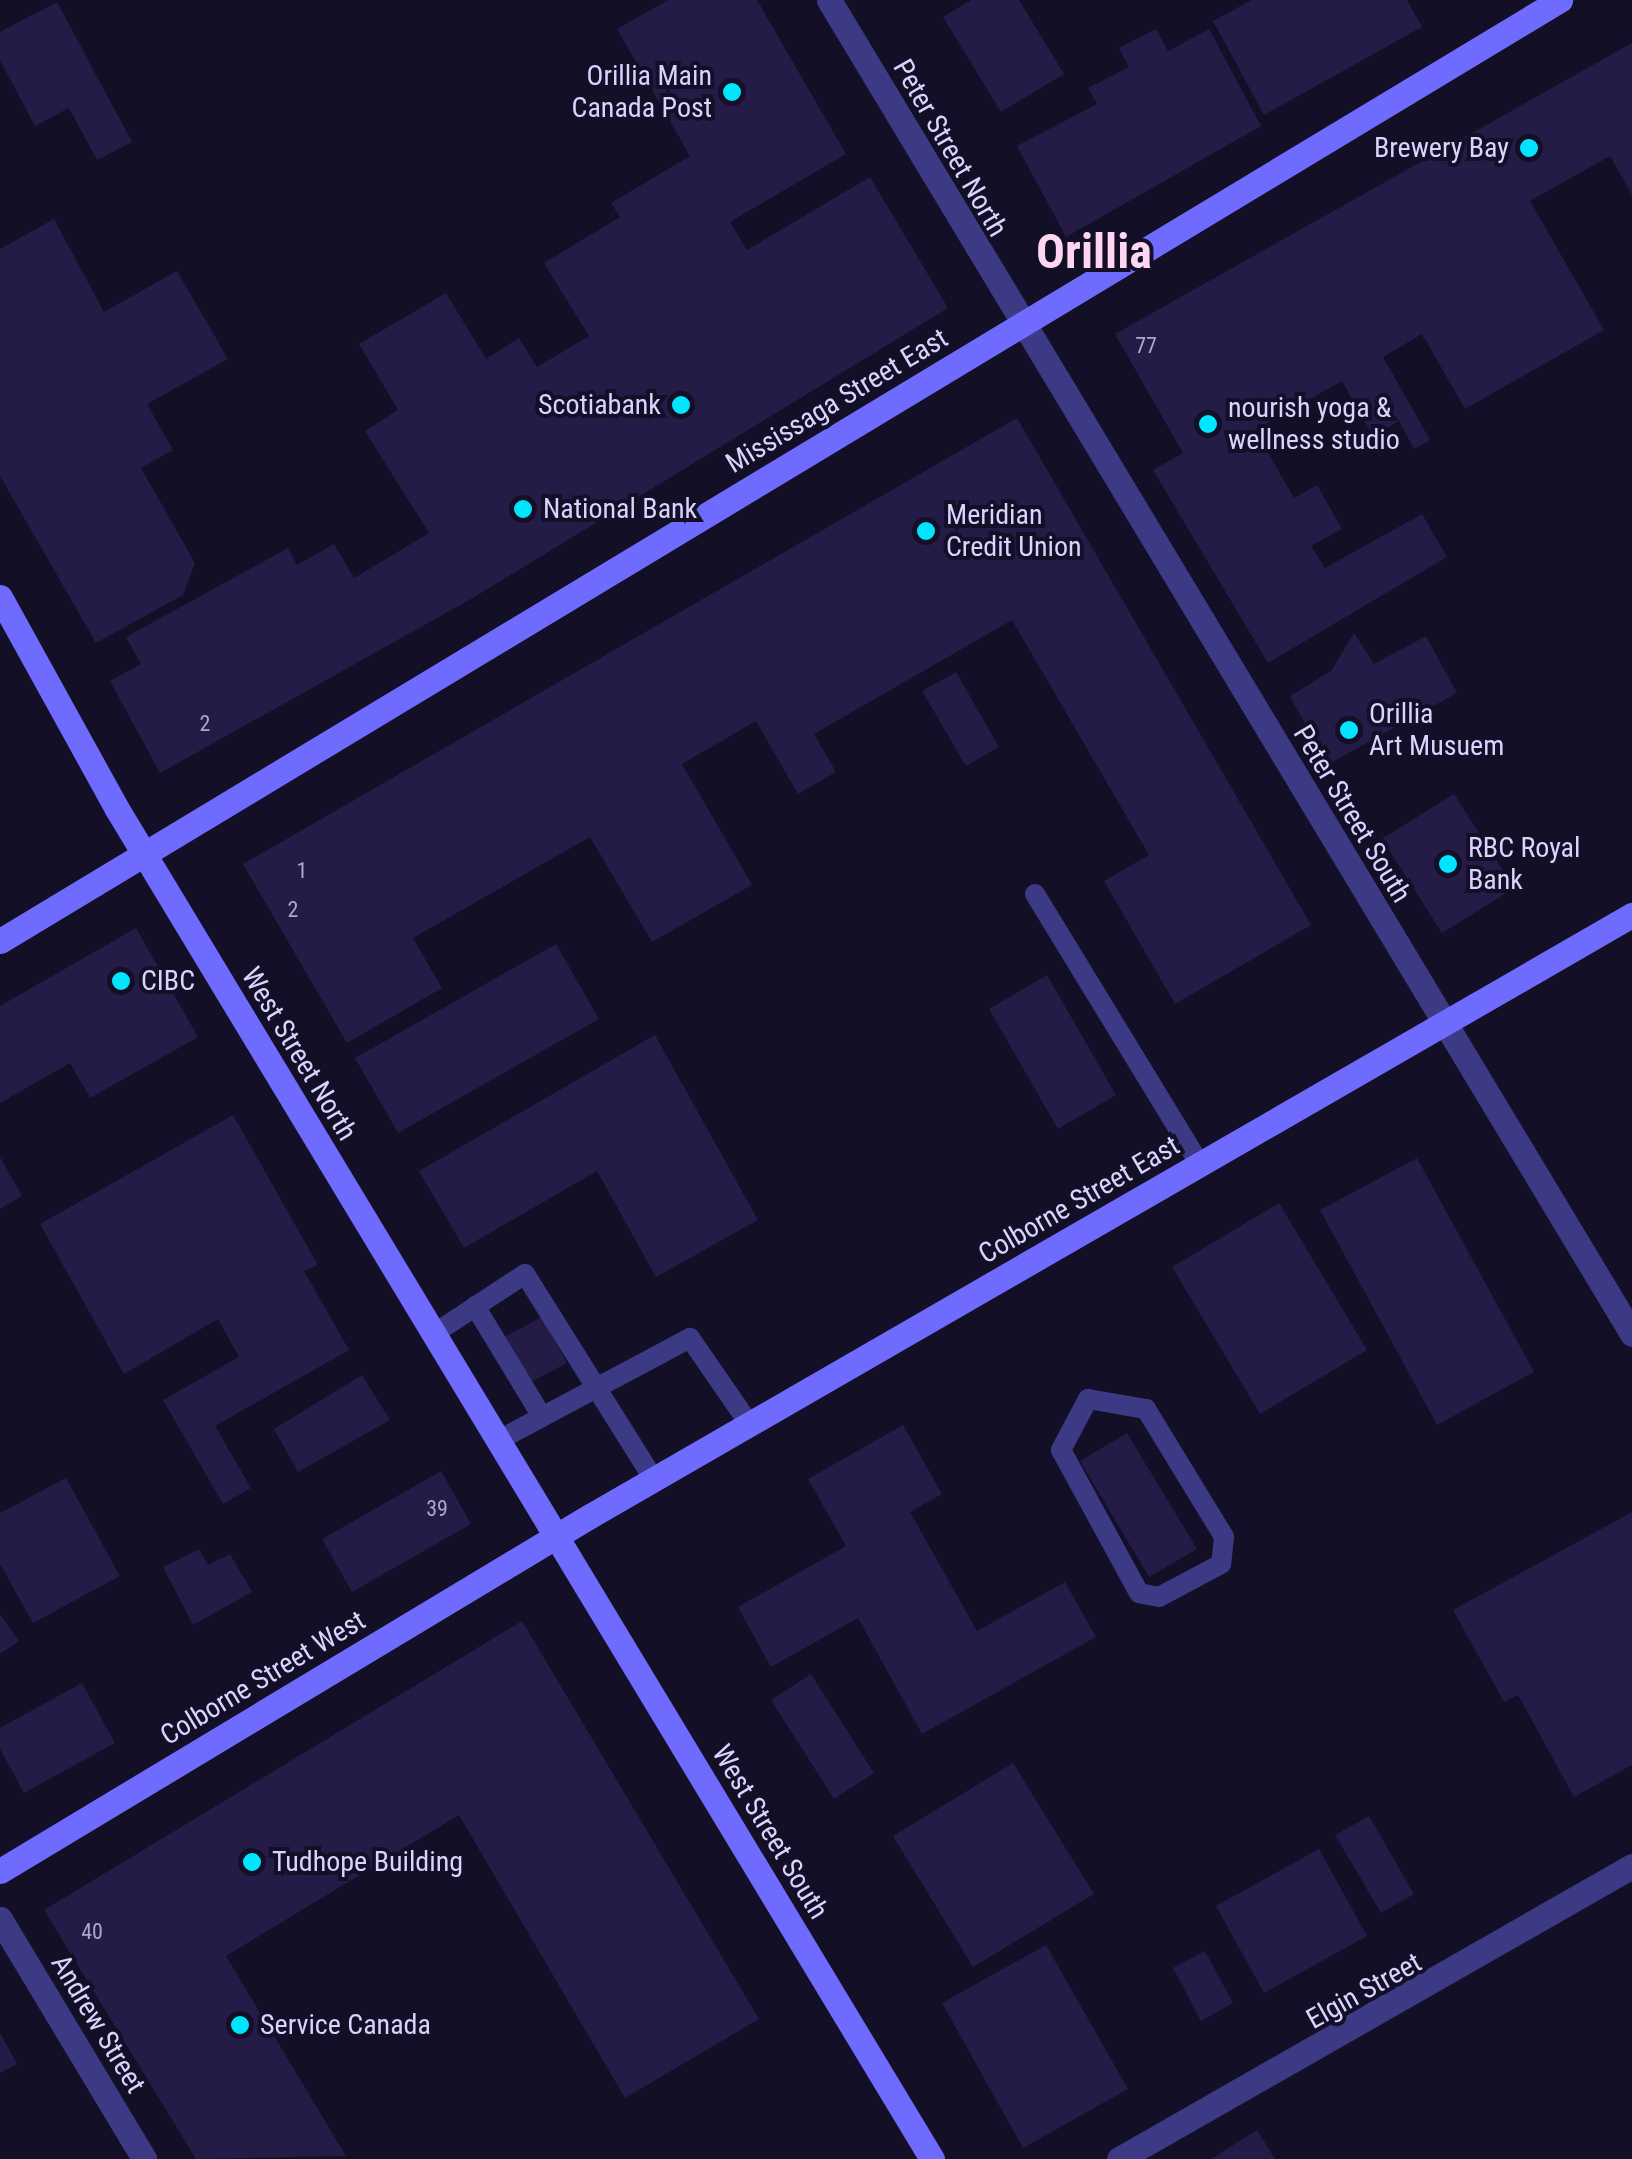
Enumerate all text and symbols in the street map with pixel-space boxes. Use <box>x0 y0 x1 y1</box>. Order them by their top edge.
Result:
street label: Peter Street North <box>886 53 1014 243</box>
place label: Orillia Main Canada Post <box>572 59 712 125</box>
marker: Orillia Main Canada Post <box>721 81 743 103</box>
place label: Brewery Bay <box>1374 131 1509 165</box>
marker: Brewery Bay <box>1518 137 1540 159</box>
district label: Orillia <box>1036 223 1152 281</box>
street label: Mississaga Street East <box>720 322 954 480</box>
house number: 77 <box>1135 333 1157 359</box>
place label: Scotiabank <box>538 388 661 422</box>
place label: nourish yoga & wellness studio <box>1228 391 1400 457</box>
marker: Scotiabank <box>670 394 692 416</box>
marker: nourish yoga & wellness studio <box>1197 413 1219 435</box>
place label: National Bank <box>543 492 697 526</box>
marker: National Bank <box>512 498 534 520</box>
place label: Meridian Credit Union <box>946 498 1082 564</box>
marker: Meridian Credit Union <box>915 520 937 542</box>
place label: Orillia Art Musuem <box>1369 697 1504 763</box>
house number: 2 <box>200 711 210 737</box>
street label: Peter Street South <box>1286 719 1418 909</box>
marker: Orillia Art Musuem <box>1338 719 1360 741</box>
place label: RBC Royal Bank <box>1468 831 1580 897</box>
marker: RBC Royal Bank <box>1437 853 1459 875</box>
house number: 1 <box>297 858 307 884</box>
house number: 2 <box>288 897 298 923</box>
street label: West Street North <box>234 961 364 1147</box>
place label: CIBC <box>141 964 195 998</box>
marker: CIBC <box>110 970 132 992</box>
street label: Colborne Street East <box>973 1129 1185 1271</box>
house number: 39 <box>426 1496 448 1522</box>
street label: Colborne Street West <box>154 1604 372 1752</box>
street label: West Street South <box>705 1739 835 1925</box>
place label: Tudhope Building <box>272 1845 463 1879</box>
marker: Tudhope Building <box>241 1851 263 1873</box>
house number: 40 <box>81 1919 103 1945</box>
street label: Elgin Street <box>1301 1946 1427 2036</box>
street label: Andrew Street <box>44 1949 152 2099</box>
place label: Service Canada <box>260 2008 431 2042</box>
marker: Service Canada <box>229 2014 251 2036</box>

